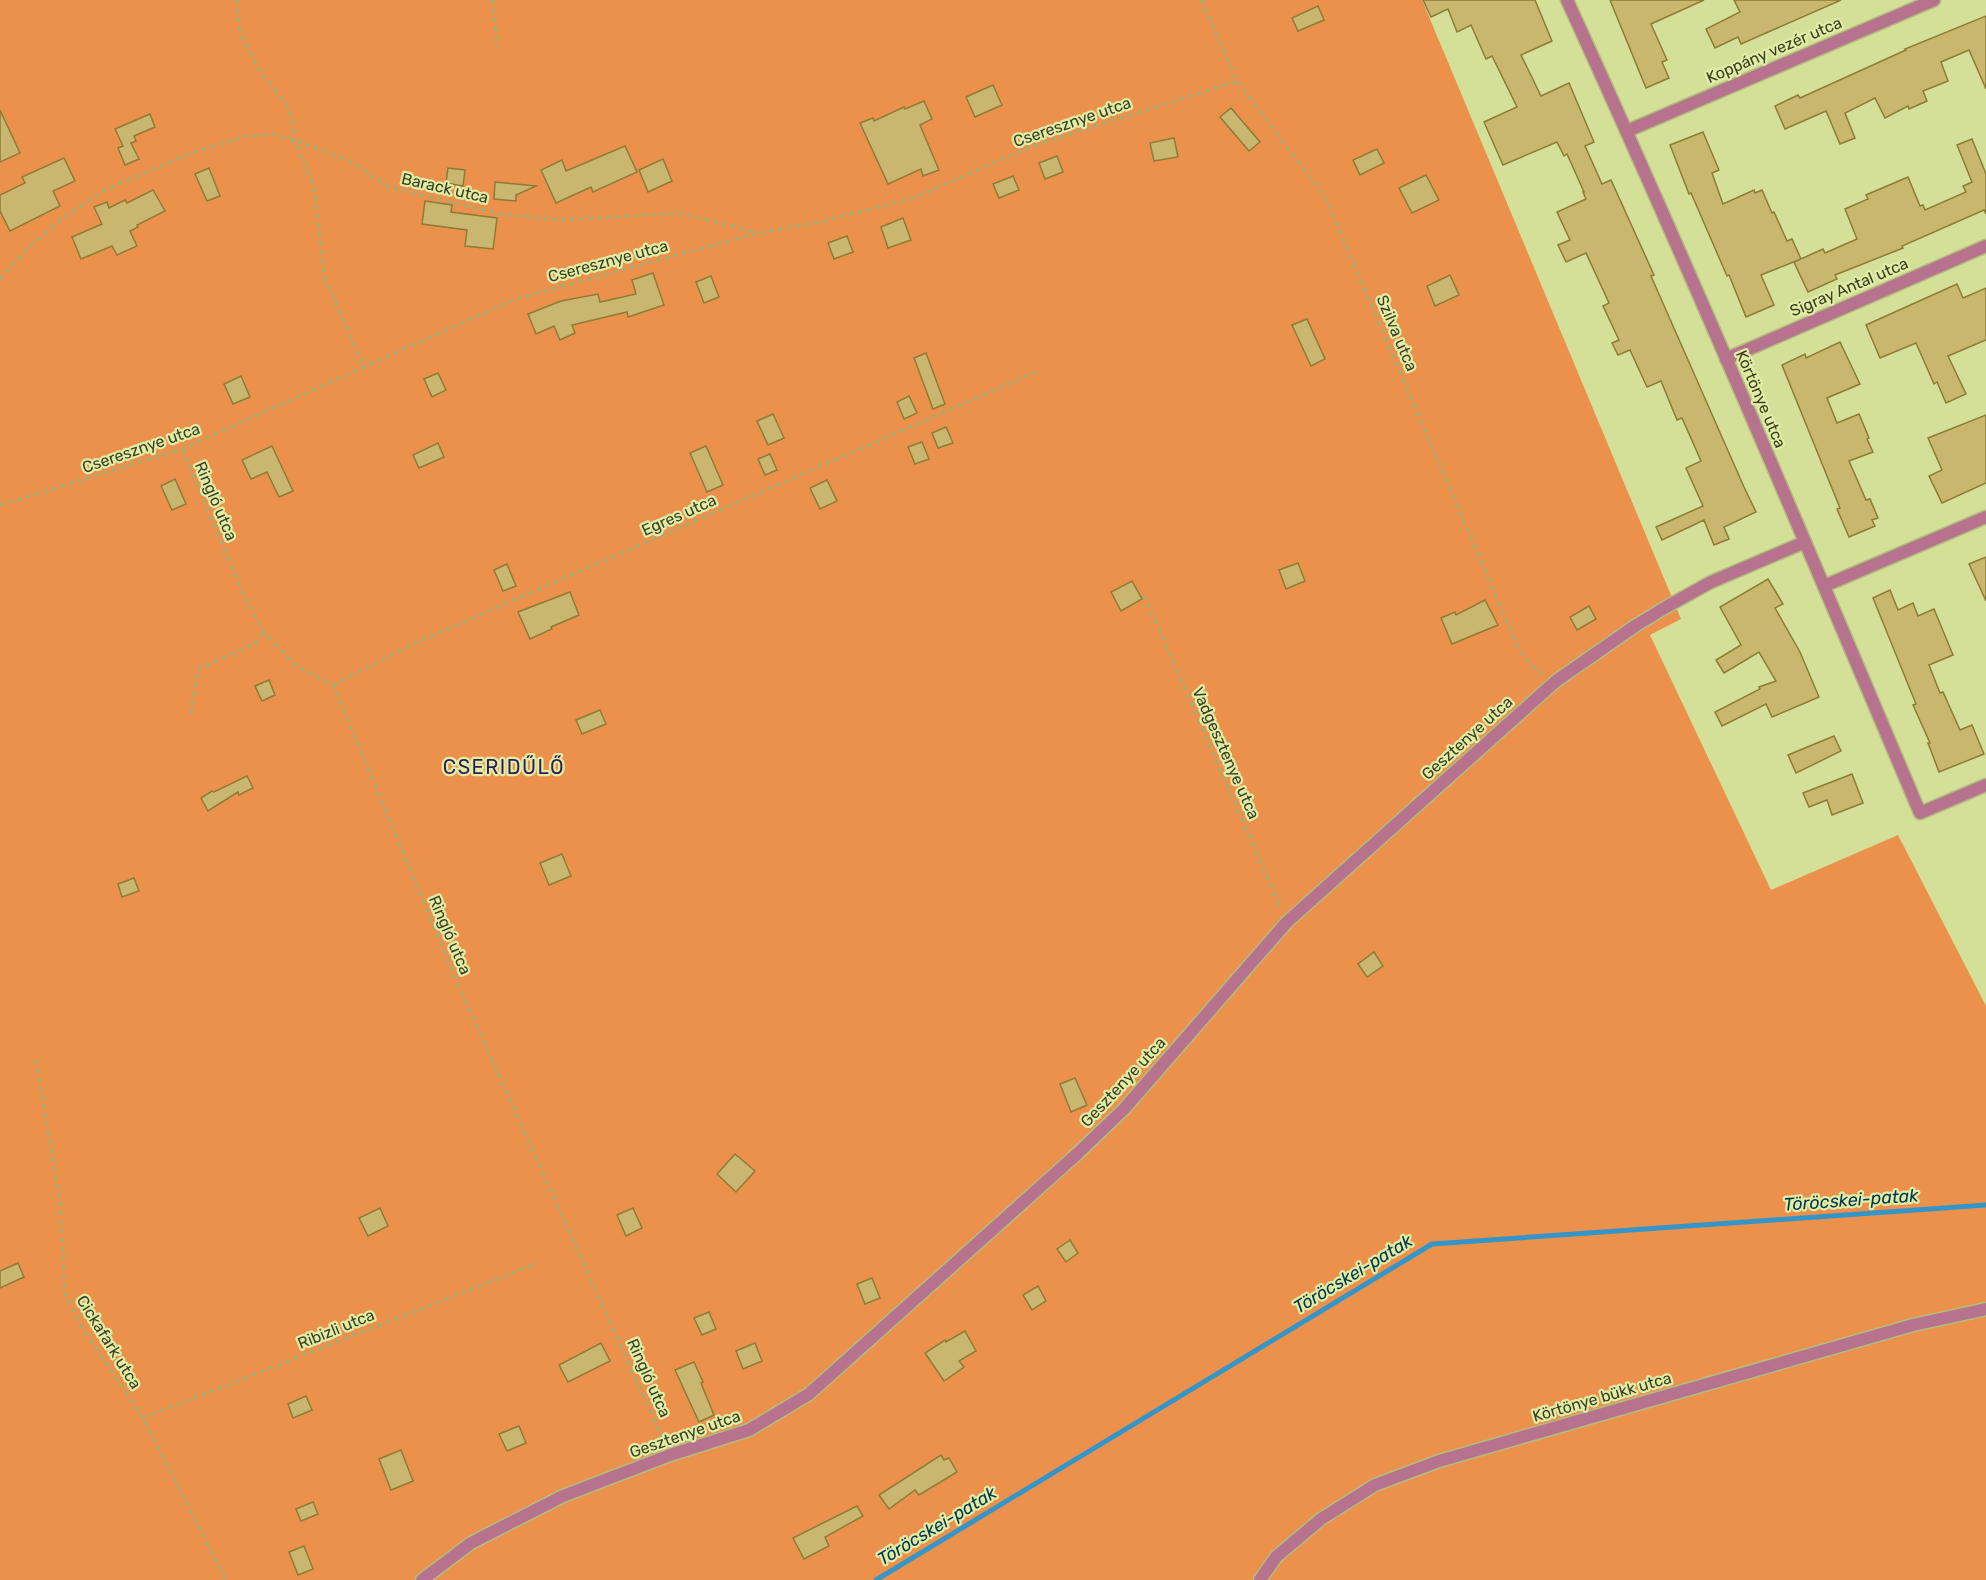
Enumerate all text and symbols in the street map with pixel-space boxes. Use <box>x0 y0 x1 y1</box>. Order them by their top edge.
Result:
street label: Koppány vezér utca <box>1703 13 1845 87</box>
street label: Cseresznye utca <box>1011 93 1133 151</box>
street label: Barack utca <box>400 169 490 207</box>
street label: Cseresznye utca <box>546 236 670 286</box>
street label: Sigray Antal utca <box>1787 254 1911 320</box>
street label: Szilva utca <box>1372 292 1422 374</box>
street label: Körtönye utca <box>1732 347 1790 451</box>
street label: Cseresznye utca <box>80 419 202 477</box>
street label: Ringló utca <box>191 459 241 543</box>
street label: Egres utca <box>639 490 719 540</box>
street label: Vadgesztenye utca <box>1188 684 1264 822</box>
street label: Gesztenye utca <box>1418 692 1516 784</box>
district label: CSERIDŰLŐ <box>443 755 565 779</box>
street label: Ringló utca <box>425 893 475 977</box>
street label: Gesztenye utca <box>1077 1033 1169 1131</box>
water label: Töröcskei-patak <box>1783 1184 1920 1216</box>
water label: Töröcskei-patak <box>1289 1229 1417 1318</box>
street label: Cickafark utca <box>73 1292 145 1392</box>
street label: Ribizli utca <box>295 1305 377 1353</box>
street label: Ringló utca <box>623 1336 675 1420</box>
street label: Körtönye bükk utca <box>1530 1368 1674 1426</box>
street label: Gesztenye utca <box>627 1406 743 1462</box>
water label: Töröcskei-patak <box>873 1481 1001 1570</box>

